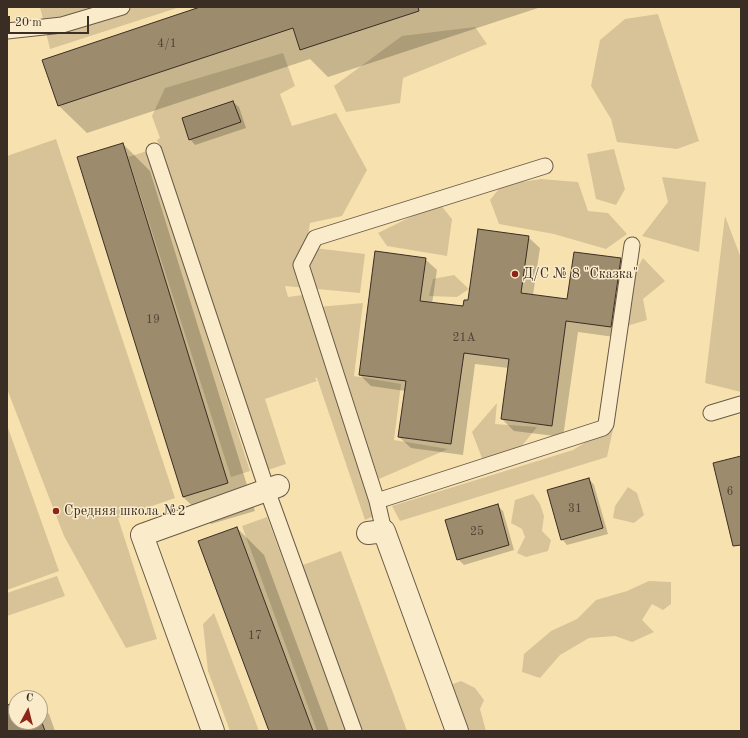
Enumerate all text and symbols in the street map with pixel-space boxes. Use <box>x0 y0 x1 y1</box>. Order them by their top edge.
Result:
scale bar <box>10 8 91 34</box>
text: 20 m <box>15 17 42 29</box>
house number: 4/1 <box>157 37 177 51</box>
place label: Д/С № 8 "Сказка" <box>523 266 638 282</box>
marker: Д/С № 8 "Сказка" <box>510 269 520 279</box>
house number: 19 <box>146 313 160 327</box>
house number: 21А <box>452 331 476 345</box>
house number: 6 <box>727 485 733 499</box>
house number: 31 <box>568 502 582 516</box>
place label: Средняя школа №2 <box>64 503 186 519</box>
marker: Средняя школа №2 <box>51 506 61 516</box>
house number: 25 <box>470 525 484 539</box>
house number: 17 <box>248 629 262 643</box>
north arrow <box>8 690 48 730</box>
text: С <box>25 693 34 704</box>

